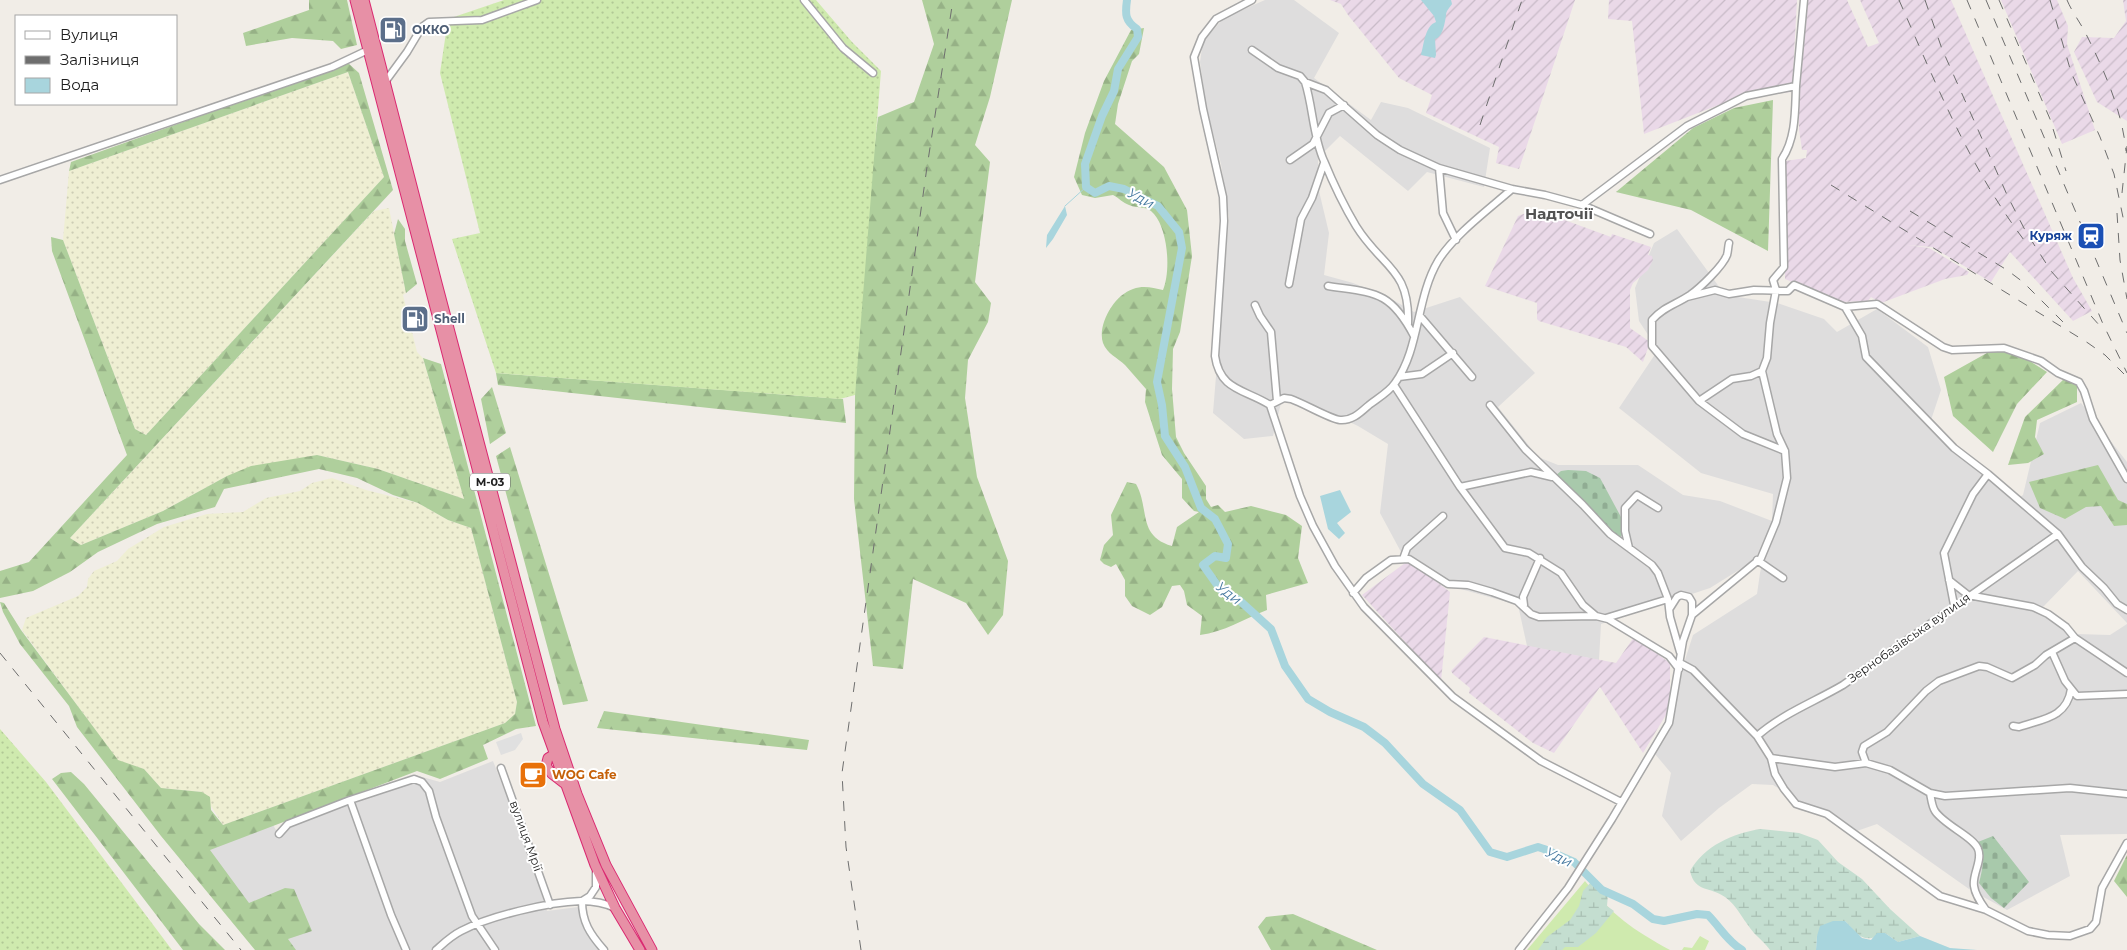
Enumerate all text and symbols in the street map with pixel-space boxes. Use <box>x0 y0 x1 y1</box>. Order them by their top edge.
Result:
legend <box>15 15 178 105</box>
fuel station icon: ОККО <box>378 15 408 45</box>
place label: ОККО <box>412 22 449 37</box>
text: Вулиця <box>60 25 118 44</box>
text: Залізниця <box>60 50 139 69</box>
text: Вода <box>60 75 99 94</box>
water label: Уди <box>1125 184 1157 212</box>
district label: Надточії <box>1525 204 1593 223</box>
station icon: Куряж <box>2076 221 2106 251</box>
place label: Куряж <box>2030 228 2072 243</box>
fuel station icon: Shell <box>400 304 430 334</box>
place label: Shell <box>434 311 465 326</box>
road number: М-03 <box>470 474 510 491</box>
water label: Уди <box>1213 577 1245 609</box>
street label: Зернобазівська вулиця <box>1845 590 1973 686</box>
cafe icon: WOG Cafe <box>518 760 548 790</box>
place label: WOG Cafe <box>552 767 617 782</box>
street label: вулиця Мрії <box>507 798 546 873</box>
water label: Уди <box>1543 843 1575 871</box>

